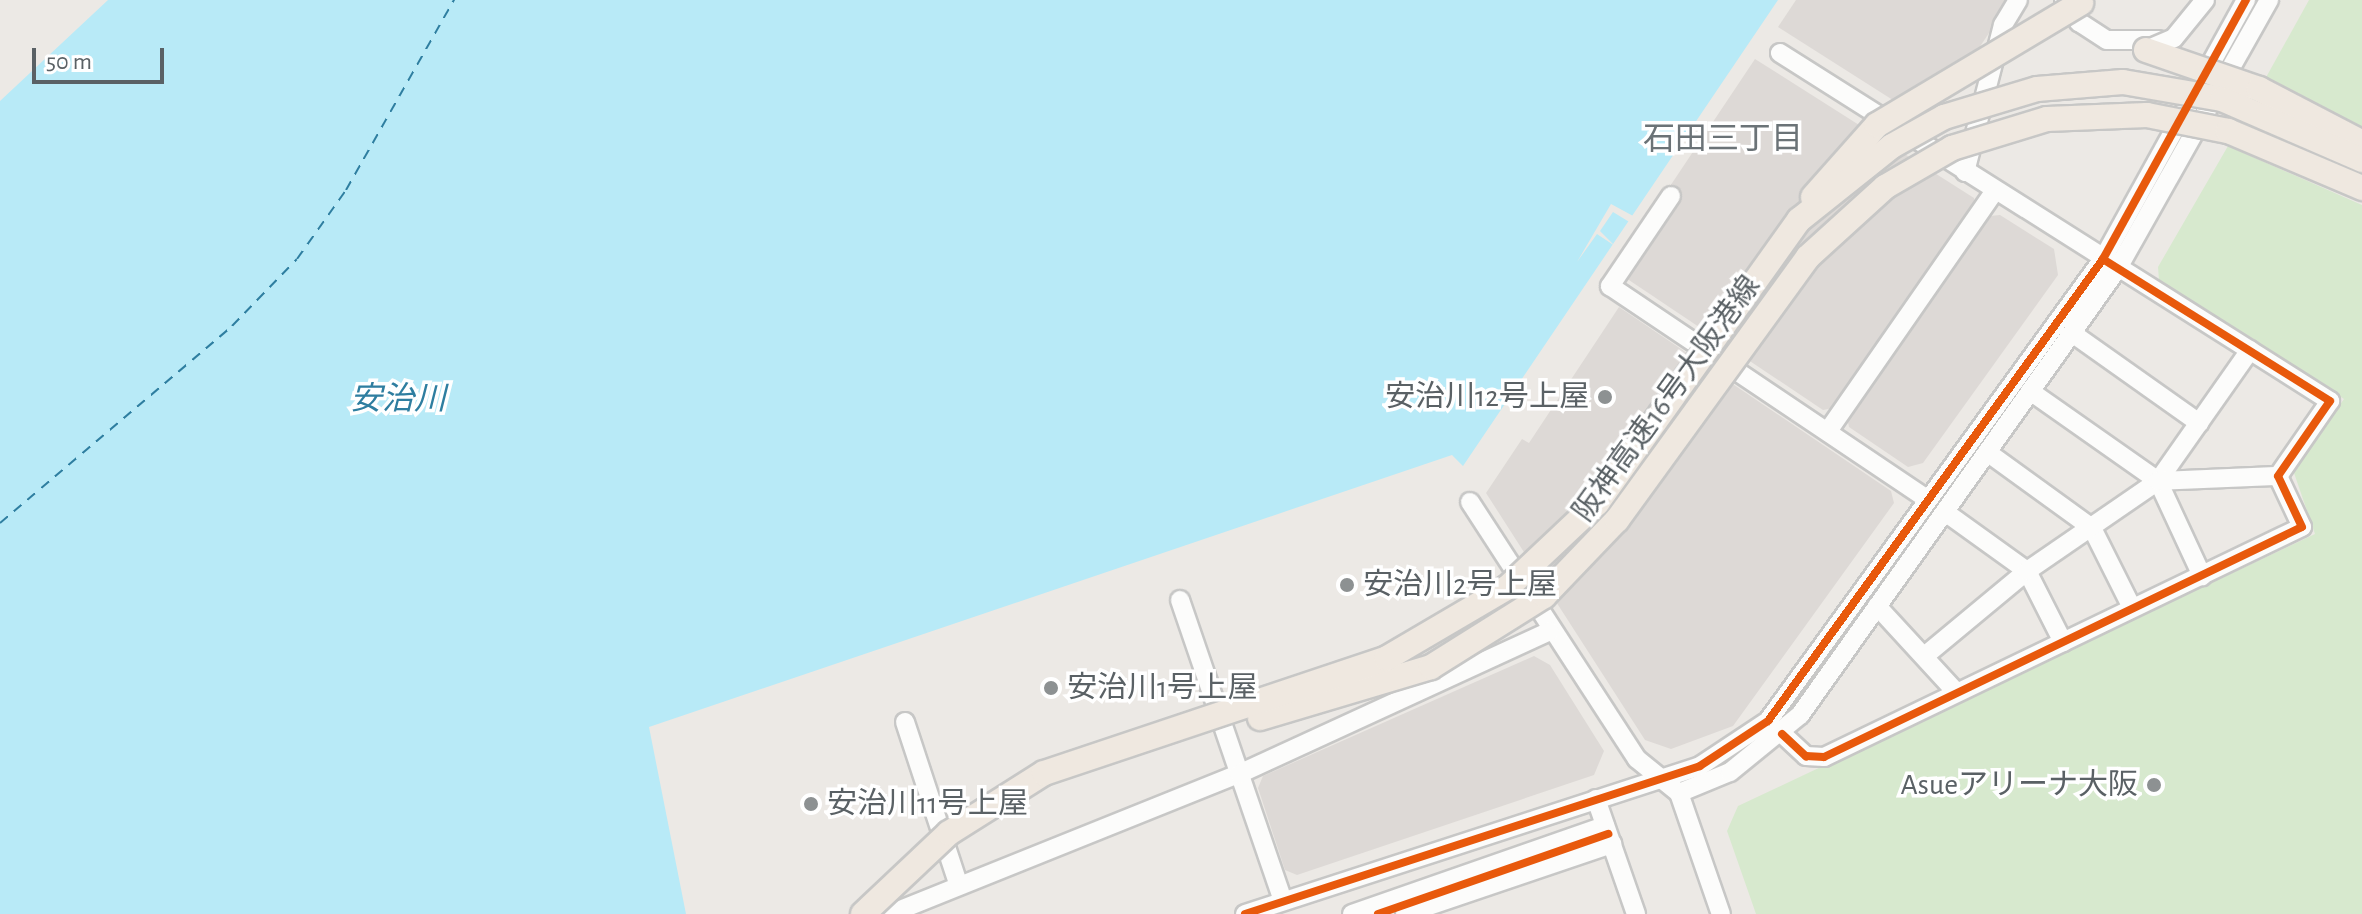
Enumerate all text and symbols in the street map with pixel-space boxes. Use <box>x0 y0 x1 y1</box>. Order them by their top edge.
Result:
scale bar <box>36 32 168 82</box>
text: 50 m <box>46 50 92 74</box>
district label: 石田三丁目 <box>1643 120 1803 158</box>
street label: 阪神高速16号大阪港線 <box>1566 269 1768 529</box>
place label: 安治川12号上屋 <box>1385 379 1589 415</box>
water label: 安治川 <box>350 380 446 418</box>
marker: 安治川12号上屋 <box>1596 388 1614 406</box>
place label: 安治川2号上屋 <box>1363 567 1557 603</box>
marker: 安治川2号上屋 <box>1338 576 1356 594</box>
place label: 安治川1号上屋 <box>1067 670 1257 706</box>
marker: 安治川1号上屋 <box>1042 679 1060 697</box>
place label: Asueアリーナ大阪 <box>1900 767 2138 803</box>
marker: Asueアリーナ大阪 <box>2145 776 2163 794</box>
place label: 安治川11号上屋 <box>827 786 1028 822</box>
marker: 安治川11号上屋 <box>802 795 820 813</box>

